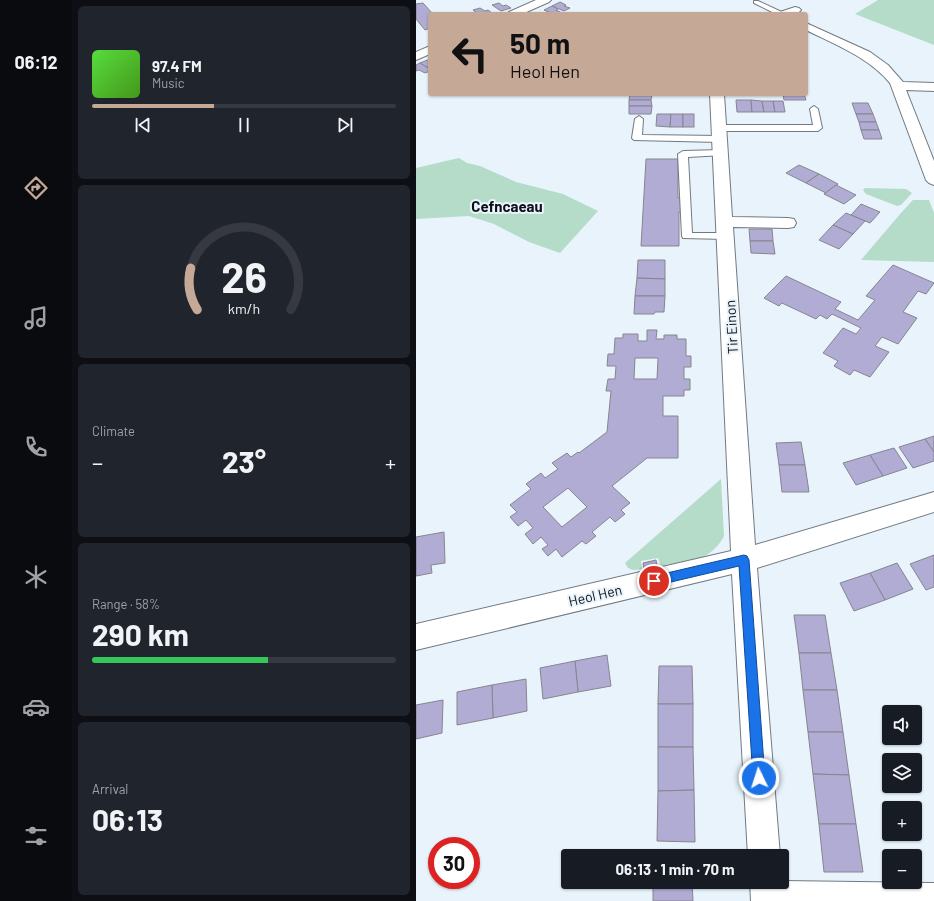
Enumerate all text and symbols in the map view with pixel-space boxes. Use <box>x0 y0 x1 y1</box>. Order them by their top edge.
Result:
text: 50 m <box>510 26 570 60</box>
icon: left <box>444 28 496 80</box>
text: 06:12 <box>15 51 57 73</box>
text: 97.4 FM <box>152 57 202 75</box>
text: Heol Hen <box>510 60 580 82</box>
text: Music <box>152 75 185 91</box>
icon: previous <box>132 114 154 136</box>
icon: pause <box>233 114 255 136</box>
icon: next <box>334 114 356 136</box>
icon: directions <box>22 174 50 202</box>
district label: Cefncaeau <box>471 197 543 215</box>
text: 26 <box>221 250 267 300</box>
text: km/h <box>228 299 260 316</box>
street label: Tir Einon <box>721 300 741 354</box>
icon: music <box>22 304 50 332</box>
text: Climate <box>92 423 135 439</box>
icon: phone <box>22 433 50 461</box>
text: 23° <box>222 443 266 479</box>
text: − <box>92 449 103 475</box>
text: + <box>385 449 396 475</box>
icon: climate <box>22 563 50 591</box>
pin <box>637 564 671 598</box>
icon: arrive <box>643 570 665 592</box>
street label: Heol Hen <box>567 581 623 609</box>
text: Range · 58% <box>92 596 160 612</box>
text: 290 km <box>92 616 189 652</box>
icon: car <box>22 693 50 721</box>
map controls <box>882 705 922 889</box>
button: sound <box>882 705 922 745</box>
button: layers <box>882 753 922 793</box>
position arrow <box>738 757 780 799</box>
text: Arrival <box>92 781 128 797</box>
text: 06:13 <box>92 801 163 837</box>
button: + <box>882 801 922 841</box>
icon: filters <box>22 822 50 850</box>
speed limit sign: 30 <box>428 837 480 889</box>
button: − <box>882 849 922 889</box>
text: 06:13 · 1 min · 70 m <box>616 860 734 878</box>

